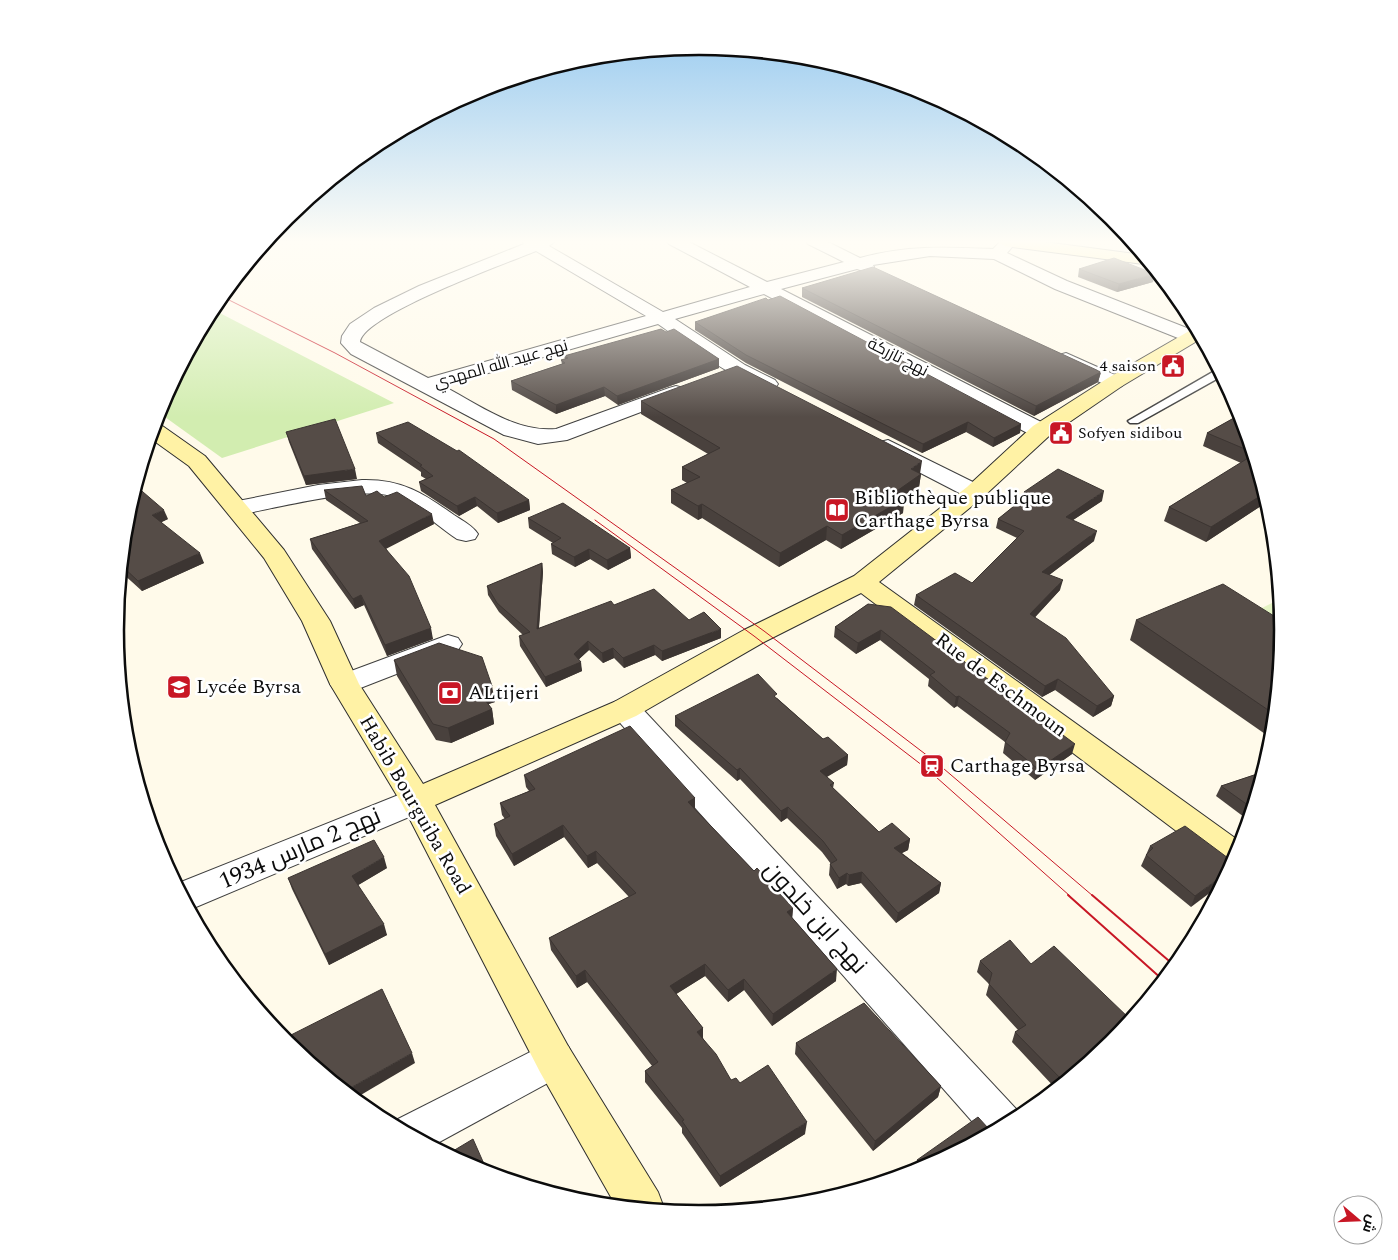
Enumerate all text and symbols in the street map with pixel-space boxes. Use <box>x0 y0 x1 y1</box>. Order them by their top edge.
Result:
street label: نهج تازركة <box>863 331 933 383</box>
street label: نهج عبيد الله المهدي <box>431 333 571 396</box>
public building icon: 4 saison <box>1160 353 1186 379</box>
place label: 4 saison <box>1099 354 1156 378</box>
public building icon: Sofyen sidibou <box>1048 420 1074 446</box>
place label: Sofyen sidibou <box>1078 421 1182 445</box>
place label: Bibliothèque publique Carthage Byrsa <box>854 483 1051 536</box>
library icon: Bibliothèque publique Carthage Byrsa <box>824 497 850 523</box>
street label: Rue de Eschmoun <box>929 625 1073 745</box>
place label: Lycée Byrsa <box>196 672 301 702</box>
school or university icon: Lycée Byrsa <box>166 674 192 700</box>
place label: ALtijeri <box>468 678 539 708</box>
bank icon: ALtijeri <box>437 680 463 706</box>
street label: Habib Bourguiba Road <box>351 710 479 900</box>
place label: Carthage Byrsa <box>950 751 1085 781</box>
station icon: Carthage Byrsa <box>919 753 945 779</box>
street label: نهج 2 مارس 1934 <box>213 799 387 899</box>
street label: نهج ابن خلدون <box>754 853 876 983</box>
north arrow <box>1333 1195 1383 1245</box>
text: ش <box>1357 1212 1383 1236</box>

